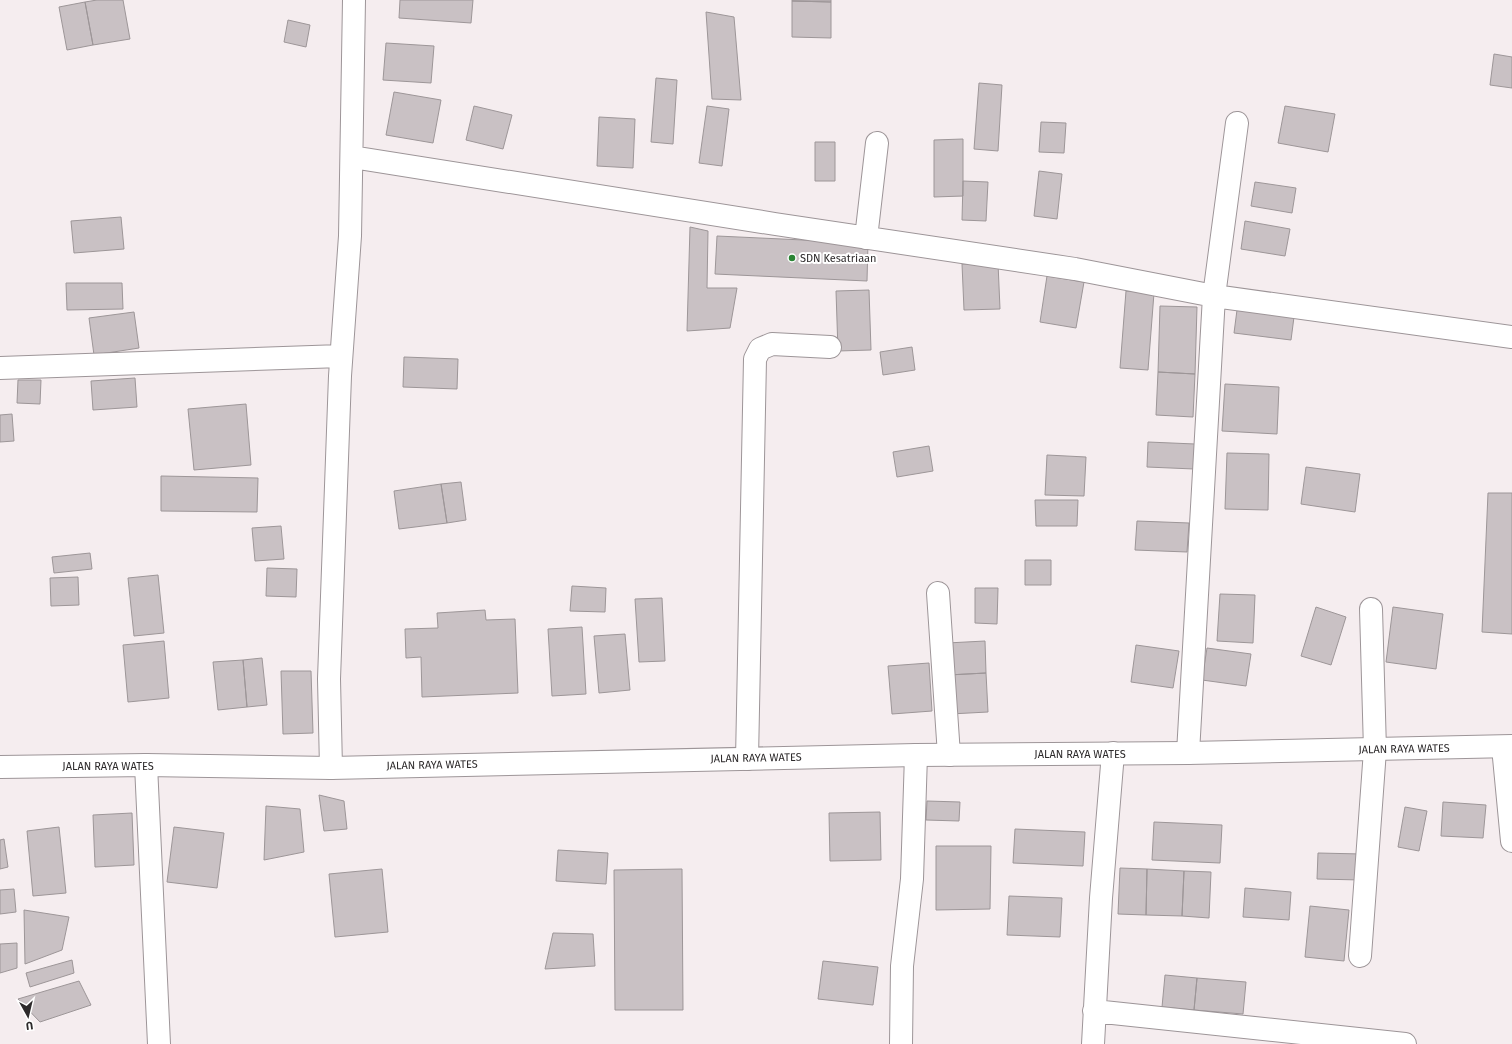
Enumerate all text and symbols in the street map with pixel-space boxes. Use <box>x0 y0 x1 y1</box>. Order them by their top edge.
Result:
place label: SDN Kesatriaan <box>800 252 877 265</box>
marker: SDN Kesatriaan <box>787 253 797 263</box>
street label: JALAN RAYA WATES <box>1358 742 1450 756</box>
street label: JALAN RAYA WATES <box>1034 748 1126 761</box>
street label: JALAN RAYA WATES <box>710 751 802 765</box>
street label: JALAN RAYA WATES <box>386 758 478 772</box>
street label: JALAN RAYA WATES <box>62 760 154 773</box>
north arrow <box>8 996 48 1036</box>
text: U <box>25 1018 34 1032</box>

